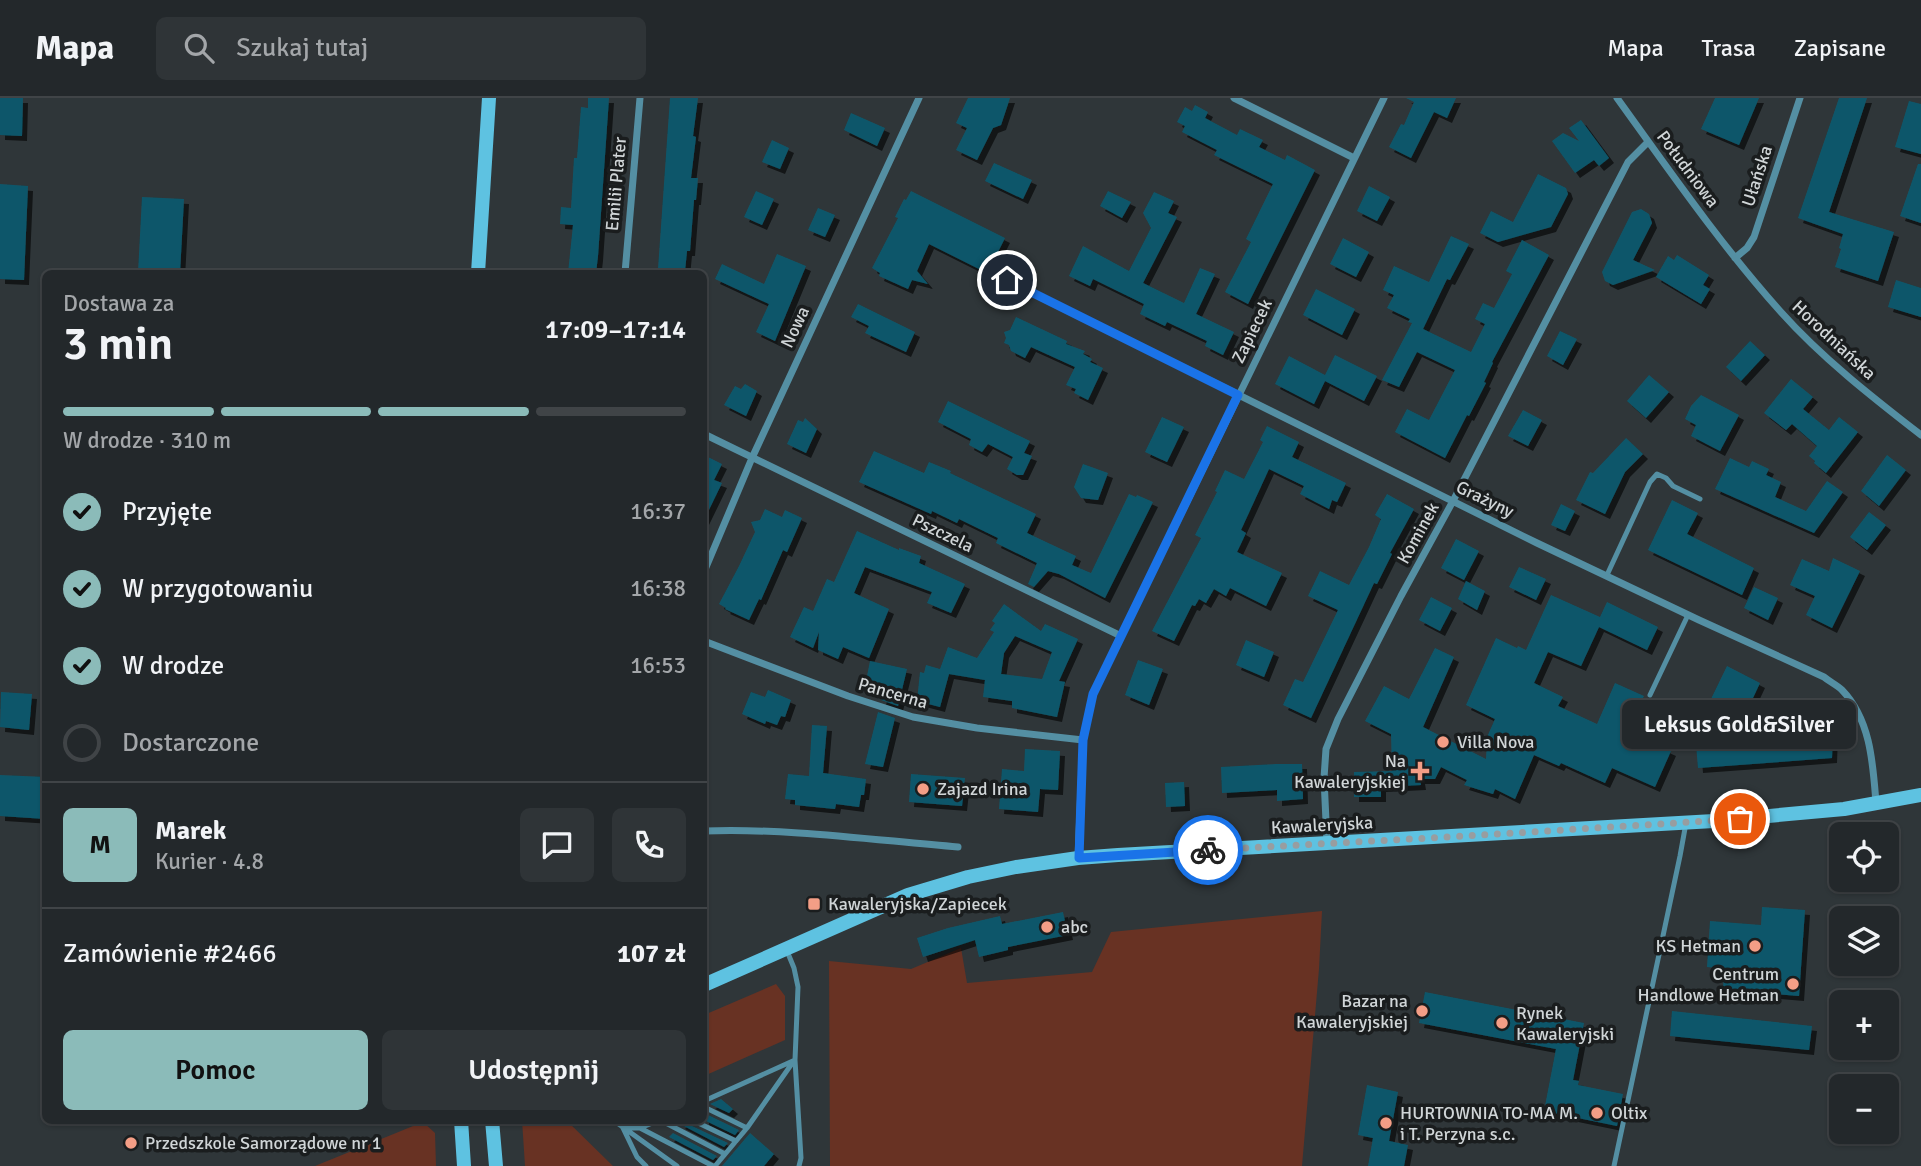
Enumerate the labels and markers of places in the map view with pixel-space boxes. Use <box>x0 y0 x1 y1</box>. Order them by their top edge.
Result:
pin <box>977 250 1037 310</box>
callout: Leksus Gold&Silver <box>1623 700 1857 749</box>
place label: Villa Nova <box>1457 731 1534 753</box>
marker: Villa Nova <box>1435 734 1451 750</box>
place label: Na Kawaleryjskiej <box>1294 750 1406 793</box>
marker: Na Kawaleryjskiej <box>1412 763 1428 779</box>
place label: Zajazd Irina <box>937 778 1028 800</box>
marker: Zajazd Irina <box>915 781 931 797</box>
pin <box>1710 789 1770 849</box>
place label: Kawaleryjska/Zapiecek <box>828 893 1007 915</box>
marker: Kawaleryjska/Zapiecek <box>806 896 822 912</box>
place label: abc <box>1061 916 1088 938</box>
marker: abc <box>1039 919 1055 935</box>
place label: KS Hetman <box>1656 935 1741 957</box>
marker: KS Hetman <box>1747 938 1763 954</box>
place label: Centrum Handlowe Hetman <box>1638 963 1779 1006</box>
marker: Centrum Handlowe Hetman <box>1785 976 1801 992</box>
place label: Bazar na Kawaleryjskiej <box>1296 990 1408 1033</box>
place label: Rynek Kawaleryjski <box>1516 1002 1614 1045</box>
marker: Bazar na Kawaleryjskiej <box>1414 1003 1430 1019</box>
marker: Rynek Kawaleryjski <box>1494 1015 1510 1031</box>
place label: HURTOWNIA TO-MA M. i T. Perzyna s.c. <box>1400 1102 1578 1145</box>
place label: Oltix <box>1611 1102 1648 1124</box>
marker: Oltix <box>1589 1105 1605 1121</box>
marker: HURTOWNIA TO-MA M. i T. Perzyna s.c. <box>1378 1115 1394 1131</box>
place label: Przedszkole Samorządowe nr 1 <box>145 1132 381 1154</box>
marker: Przedszkole Samorządowe nr 1 <box>123 1135 139 1151</box>

